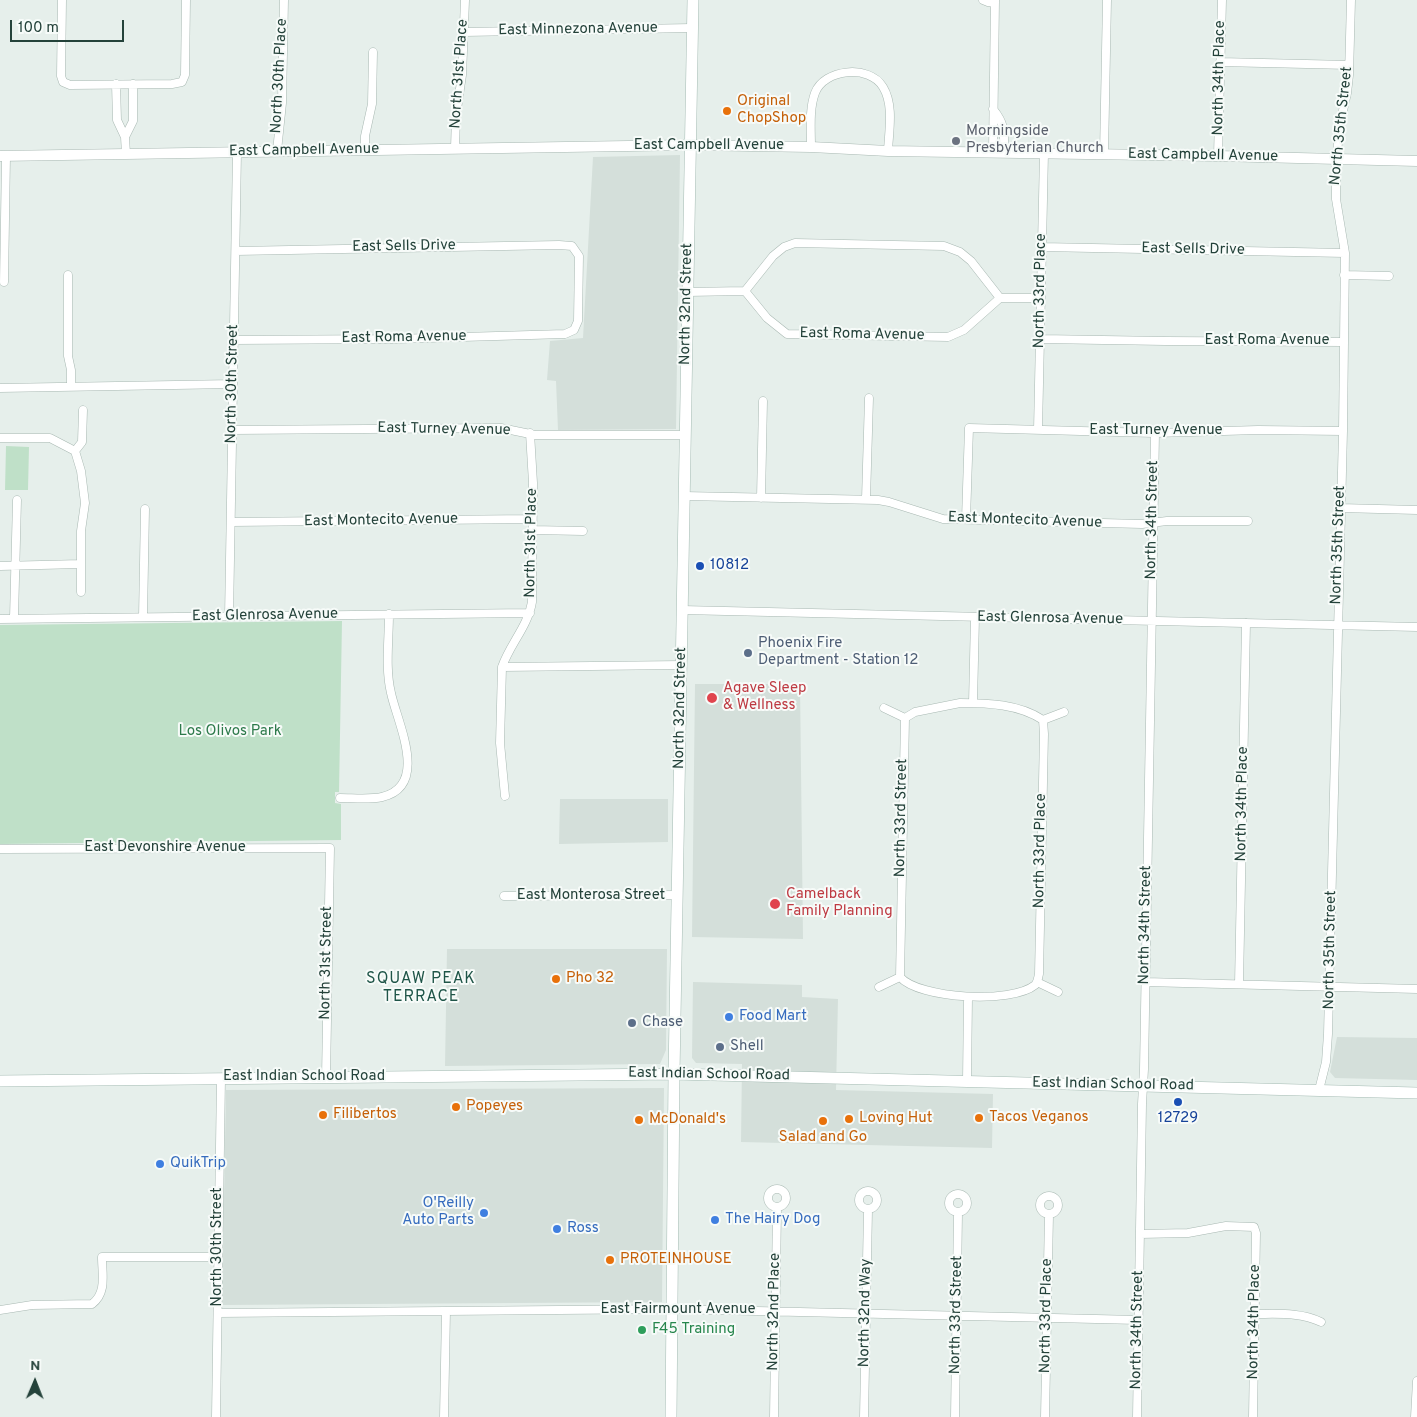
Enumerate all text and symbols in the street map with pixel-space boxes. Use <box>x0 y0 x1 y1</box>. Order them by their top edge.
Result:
scale bar <box>12 10 126 42</box>
street label: North 30th Place <box>268 18 292 134</box>
text: 100 m <box>18 19 59 38</box>
street label: North 31st Place <box>447 19 473 129</box>
street label: East Minnezona Avenue <box>498 20 658 40</box>
street label: North 34th Place <box>1210 20 1230 136</box>
street label: North 35th Street <box>1327 66 1357 186</box>
place label: Original ChopShop <box>737 93 806 128</box>
marker: Original ChopShop <box>721 105 733 117</box>
place label: Morningside Presbyterian Church <box>966 123 1104 158</box>
marker: Morningside Presbyterian Church <box>950 135 962 147</box>
street label: East Campbell Avenue <box>634 137 784 155</box>
street label: East Campbell Avenue <box>229 141 379 161</box>
street label: East Campbell Avenue <box>1128 146 1278 166</box>
street label: North 33rd Place <box>1031 233 1051 349</box>
street label: East Sells Drive <box>352 237 456 257</box>
street label: East Sells Drive <box>1141 240 1245 260</box>
street label: North 32nd Street <box>677 243 697 365</box>
street label: North 30th Street <box>223 324 243 444</box>
street label: East Roma Avenue <box>799 325 925 345</box>
street label: East Roma Avenue <box>341 328 467 348</box>
street label: East Roma Avenue <box>1204 332 1330 350</box>
street label: East Turney Avenue <box>377 420 511 440</box>
street label: East Turney Avenue <box>1089 422 1223 440</box>
street label: North 34th Street <box>1143 460 1163 580</box>
street label: North 35th Street <box>1328 485 1350 605</box>
street label: North 31st Place <box>522 488 542 598</box>
street label: East Montecito Avenue <box>948 509 1102 533</box>
street label: East Montecito Avenue <box>304 511 458 531</box>
place label: 10812 <box>710 557 749 575</box>
marker: 10812 <box>694 560 706 572</box>
street label: East Glenrosa Avenue <box>192 606 338 626</box>
street label: East Glenrosa Avenue <box>977 609 1123 629</box>
place label: Phoenix Fire Department - Station 12 <box>758 635 919 670</box>
street label: North 32nd Street <box>671 647 691 769</box>
marker: Phoenix Fire Department - Station 12 <box>742 647 754 659</box>
place label: Agave Sleep & Wellness <box>723 680 807 715</box>
marker: Agave Sleep & Wellness <box>705 691 719 705</box>
park label: Los Olivos Park <box>178 723 282 741</box>
street label: North 34th Place <box>1233 746 1253 862</box>
street label: North 33rd Street <box>892 758 912 878</box>
street label: North 33rd Place <box>1031 793 1051 909</box>
street label: East Devonshire Avenue <box>84 839 246 857</box>
street label: North 34th Street <box>1136 865 1156 985</box>
place label: Camelback Family Planning <box>786 886 893 921</box>
street label: East Monterosa Street <box>517 887 665 905</box>
street label: North 35th Street <box>1321 890 1341 1010</box>
marker: Camelback Family Planning <box>768 897 782 911</box>
street label: North 31st Street <box>317 906 337 1020</box>
district label: SQUAW PEAK TERRACE <box>365 970 477 1008</box>
place label: Pho 32 <box>566 970 614 988</box>
marker: Pho 32 <box>550 973 562 985</box>
place label: Food Mart <box>739 1008 807 1026</box>
marker: Food Mart <box>723 1011 735 1023</box>
place label: Chase <box>642 1014 683 1032</box>
marker: Chase <box>626 1017 638 1029</box>
place label: Shell <box>730 1038 764 1056</box>
marker: Shell <box>714 1041 726 1053</box>
street label: East Indian School Road <box>628 1065 790 1085</box>
street label: East Indian School Road <box>223 1068 385 1086</box>
street label: East Indian School Road <box>1032 1075 1194 1095</box>
marker: 12729 <box>1172 1096 1184 1108</box>
place label: Popeyes <box>466 1098 523 1116</box>
marker: Popeyes <box>450 1101 462 1113</box>
place label: Filibertos <box>333 1106 397 1124</box>
marker: Filibertos <box>317 1109 329 1121</box>
place label: Tacos Veganos <box>989 1109 1089 1127</box>
place label: Loving Hut <box>859 1110 932 1128</box>
place label: 12729 <box>1158 1110 1198 1128</box>
place label: McDonald's <box>649 1111 726 1129</box>
marker: Tacos Veganos <box>973 1112 985 1124</box>
marker: Loving Hut <box>843 1113 855 1125</box>
marker: McDonald's <box>633 1114 645 1126</box>
marker: Salad and Go <box>817 1115 829 1127</box>
place label: Salad and Go <box>779 1129 867 1147</box>
place label: QuikTrip <box>170 1155 226 1173</box>
marker: QuikTrip <box>154 1158 166 1170</box>
street label: North 30th Street <box>209 1187 227 1307</box>
place label: O'Reilly Auto Parts <box>402 1195 474 1230</box>
marker: O'Reilly Auto Parts <box>478 1207 490 1219</box>
place label: The Hairy Dog <box>725 1211 820 1229</box>
marker: The Hairy Dog <box>709 1214 721 1226</box>
place label: Ross <box>567 1220 599 1238</box>
marker: Ross <box>551 1223 563 1235</box>
place label: PROTEINHOUSE <box>620 1251 732 1269</box>
street label: North 32nd Place <box>765 1253 785 1371</box>
marker: PROTEINHOUSE <box>604 1254 616 1266</box>
street label: North 33rd Street <box>947 1255 967 1375</box>
street label: North 32nd Way <box>856 1258 876 1368</box>
street label: North 33rd Place <box>1037 1258 1057 1374</box>
street label: North 34th Place <box>1245 1264 1265 1380</box>
street label: North 34th Street <box>1128 1270 1148 1390</box>
street label: East Fairmount Avenue <box>601 1301 755 1319</box>
place label: F45 Training <box>652 1321 735 1339</box>
marker: F45 Training <box>636 1324 648 1336</box>
north arrow <box>10 1357 60 1407</box>
text: N <box>30 1358 40 1375</box>

